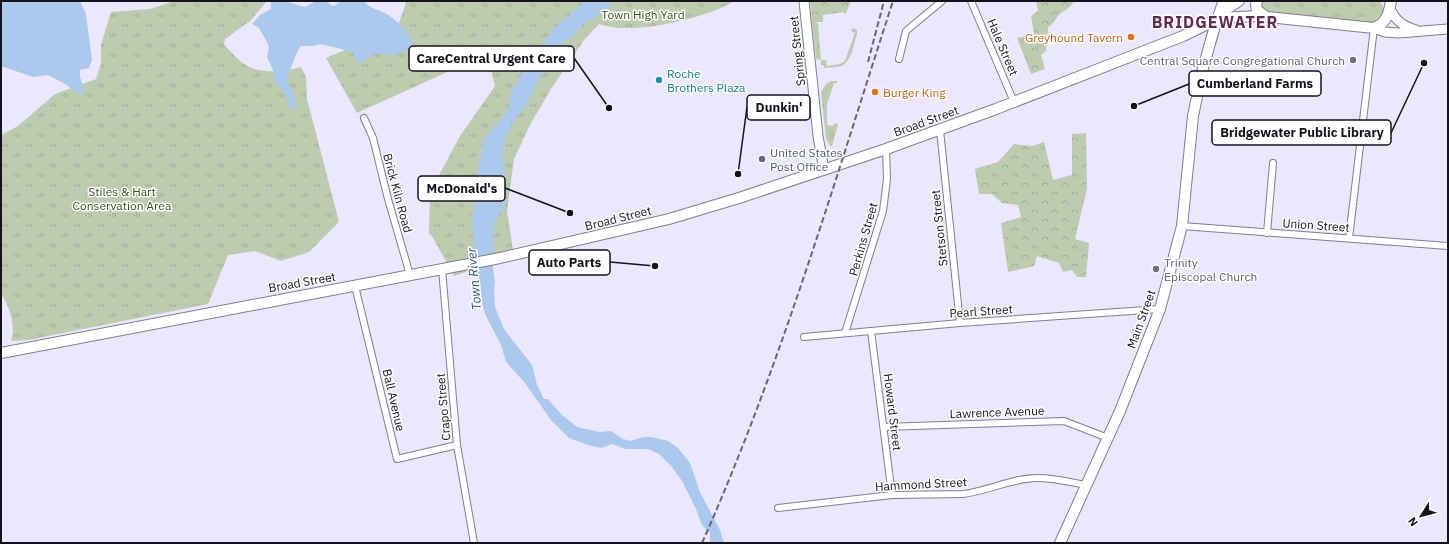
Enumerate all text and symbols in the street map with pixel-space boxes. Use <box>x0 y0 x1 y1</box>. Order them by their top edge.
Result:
park label: Town High Yard <box>601 7 685 22</box>
district label: BRIDGEWATER <box>1152 12 1278 32</box>
street label: Spring Street <box>786 15 808 87</box>
street label: Hale Street <box>984 16 1022 78</box>
place label: Greyhound Tavern <box>1025 30 1123 45</box>
marker: Greyhound Tavern <box>1126 32 1136 42</box>
callout: CareCentral Urgent Care <box>409 46 574 71</box>
text: CareCentral Urgent Care <box>417 50 565 67</box>
place label: Central Square Congregational Church <box>1140 53 1345 68</box>
marker: Central Square Congregational Church <box>1348 55 1358 65</box>
place label: Roche Brothers Plaza <box>667 66 746 95</box>
callout: Cumberland Farms <box>1189 71 1321 96</box>
marker: Roche Brothers Plaza <box>654 75 664 85</box>
text: Cumberland Farms <box>1197 75 1314 92</box>
place label: Burger King <box>883 85 946 100</box>
marker: Burger King <box>870 87 880 97</box>
callout: Dunkin' <box>747 95 810 120</box>
text: Dunkin' <box>756 99 802 116</box>
street label: Broad Street <box>891 102 961 140</box>
callout: Bridgewater Public Library <box>1212 120 1391 145</box>
text: Bridgewater Public Library <box>1220 124 1384 141</box>
place label: United States Post Office <box>770 145 843 174</box>
street label: Brick Kiln Road <box>380 152 416 234</box>
marker: United States Post Office <box>757 154 767 164</box>
callout: McDonald's <box>418 176 505 201</box>
text: McDonald's <box>427 180 498 197</box>
park label: Stiles & Hart Conservation Area <box>73 184 172 213</box>
street label: Stetson Street <box>928 189 950 267</box>
street label: Perkins Street <box>845 201 881 277</box>
street label: Broad Street <box>583 202 653 234</box>
street label: Union Street <box>1282 215 1350 235</box>
water label: Town River <box>463 246 485 311</box>
callout: Auto Parts <box>529 250 610 275</box>
text: Auto Parts <box>537 254 602 271</box>
place label: Trinity Episcopal Church <box>1164 255 1257 284</box>
marker: Trinity Episcopal Church <box>1151 264 1161 274</box>
street label: Broad Street <box>267 269 337 295</box>
street label: Main Street <box>1123 287 1159 351</box>
street label: Pearl Street <box>949 301 1013 321</box>
street label: Ball Avenue <box>380 367 409 433</box>
street label: Crapo Street <box>433 373 453 441</box>
street label: Howard Street <box>881 373 905 451</box>
street label: Lawrence Avenue <box>949 403 1045 421</box>
street label: Hammond Street <box>875 474 967 494</box>
north arrow <box>1401 496 1441 536</box>
text: N <box>1405 515 1421 529</box>

